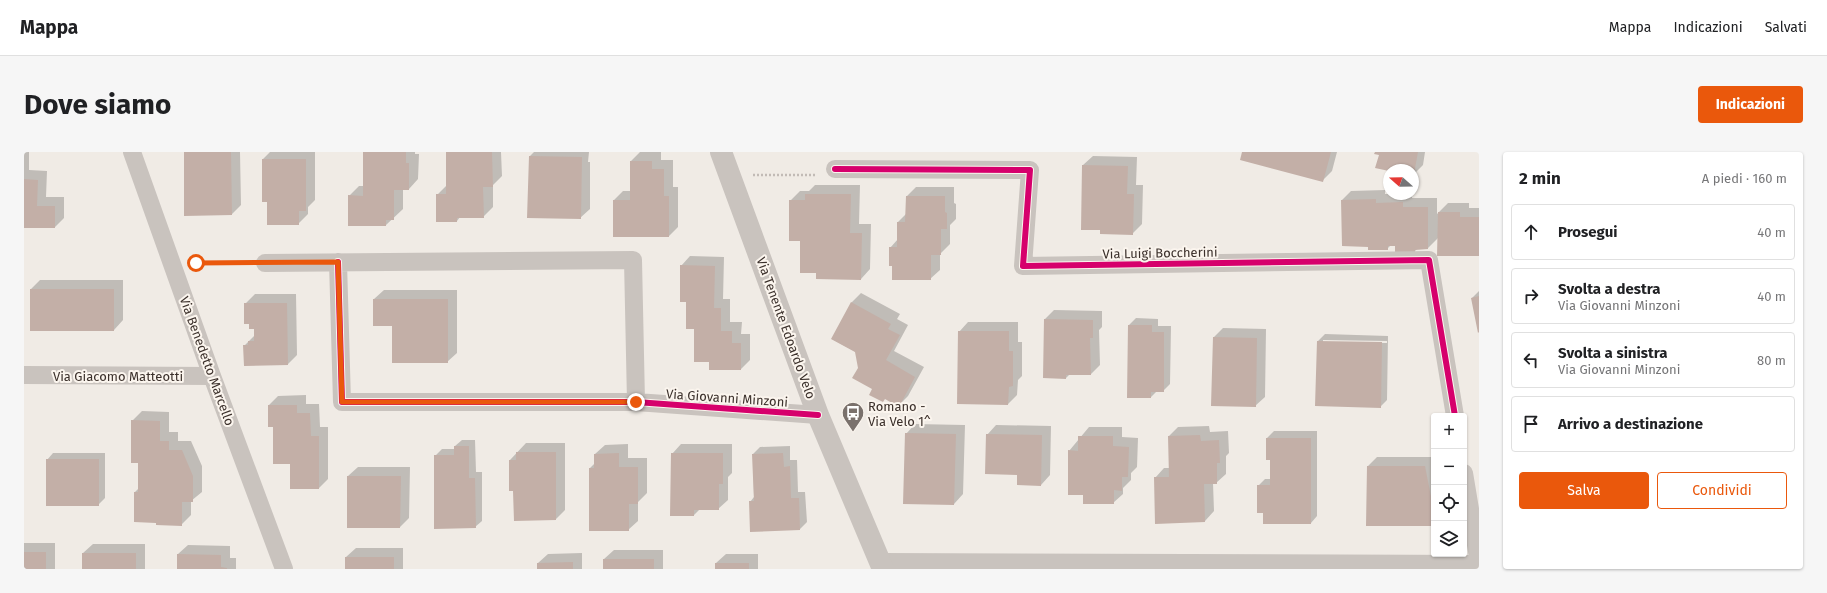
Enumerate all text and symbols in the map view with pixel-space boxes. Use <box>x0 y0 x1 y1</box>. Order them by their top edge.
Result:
text: Mappa <box>20 16 78 39</box>
text: Mappa <box>1609 19 1651 36</box>
text: Indicazioni <box>1673 19 1743 36</box>
text: Salvati <box>1765 19 1807 36</box>
button: Indicazioni <box>1698 86 1803 123</box>
text: Dove siamo <box>24 88 171 121</box>
north arrow <box>1383 164 1419 200</box>
text: 2 min <box>1519 168 1561 189</box>
text: A piedi · 160 m <box>1702 171 1787 186</box>
icon: ahead <box>1520 221 1542 243</box>
text: Prosegui <box>1558 223 1617 241</box>
text: 40 m <box>1757 225 1786 240</box>
street label: Via Luigi Boccherini <box>1102 244 1218 262</box>
route start <box>187 254 205 272</box>
street label: Via Tenente Edoardo Velo <box>753 255 819 401</box>
text: Svolta a destra <box>1558 280 1660 298</box>
icon: right <box>1520 285 1542 307</box>
text: 40 m <box>1757 289 1786 304</box>
street label: Via Benedetto Marcello <box>177 294 237 428</box>
text: Via Giovanni Minzoni <box>1558 298 1680 313</box>
text: Svolta a sinistra <box>1558 344 1668 362</box>
icon: left <box>1520 349 1542 371</box>
text: 80 m <box>1757 353 1786 368</box>
text: Via Giovanni Minzoni <box>1558 362 1680 377</box>
street label: Via Giacomo Matteotti <box>53 369 183 384</box>
street label: Via Giovanni Minzoni <box>665 386 789 410</box>
route end <box>627 393 645 411</box>
place label: Romano - Via Velo 1^ <box>868 399 931 429</box>
bus stop icon: Romano - Via Velo 1^ <box>840 400 866 433</box>
map controls <box>1431 413 1467 557</box>
button: + <box>1431 413 1467 449</box>
icon: arrive <box>1520 413 1542 435</box>
text: Arrivo a destinazione <box>1558 415 1703 433</box>
button: − <box>1431 449 1467 485</box>
button: Salva <box>1519 472 1649 509</box>
button: Condividi <box>1657 472 1787 509</box>
button: locate <box>1431 485 1467 521</box>
button: layers <box>1431 521 1467 557</box>

